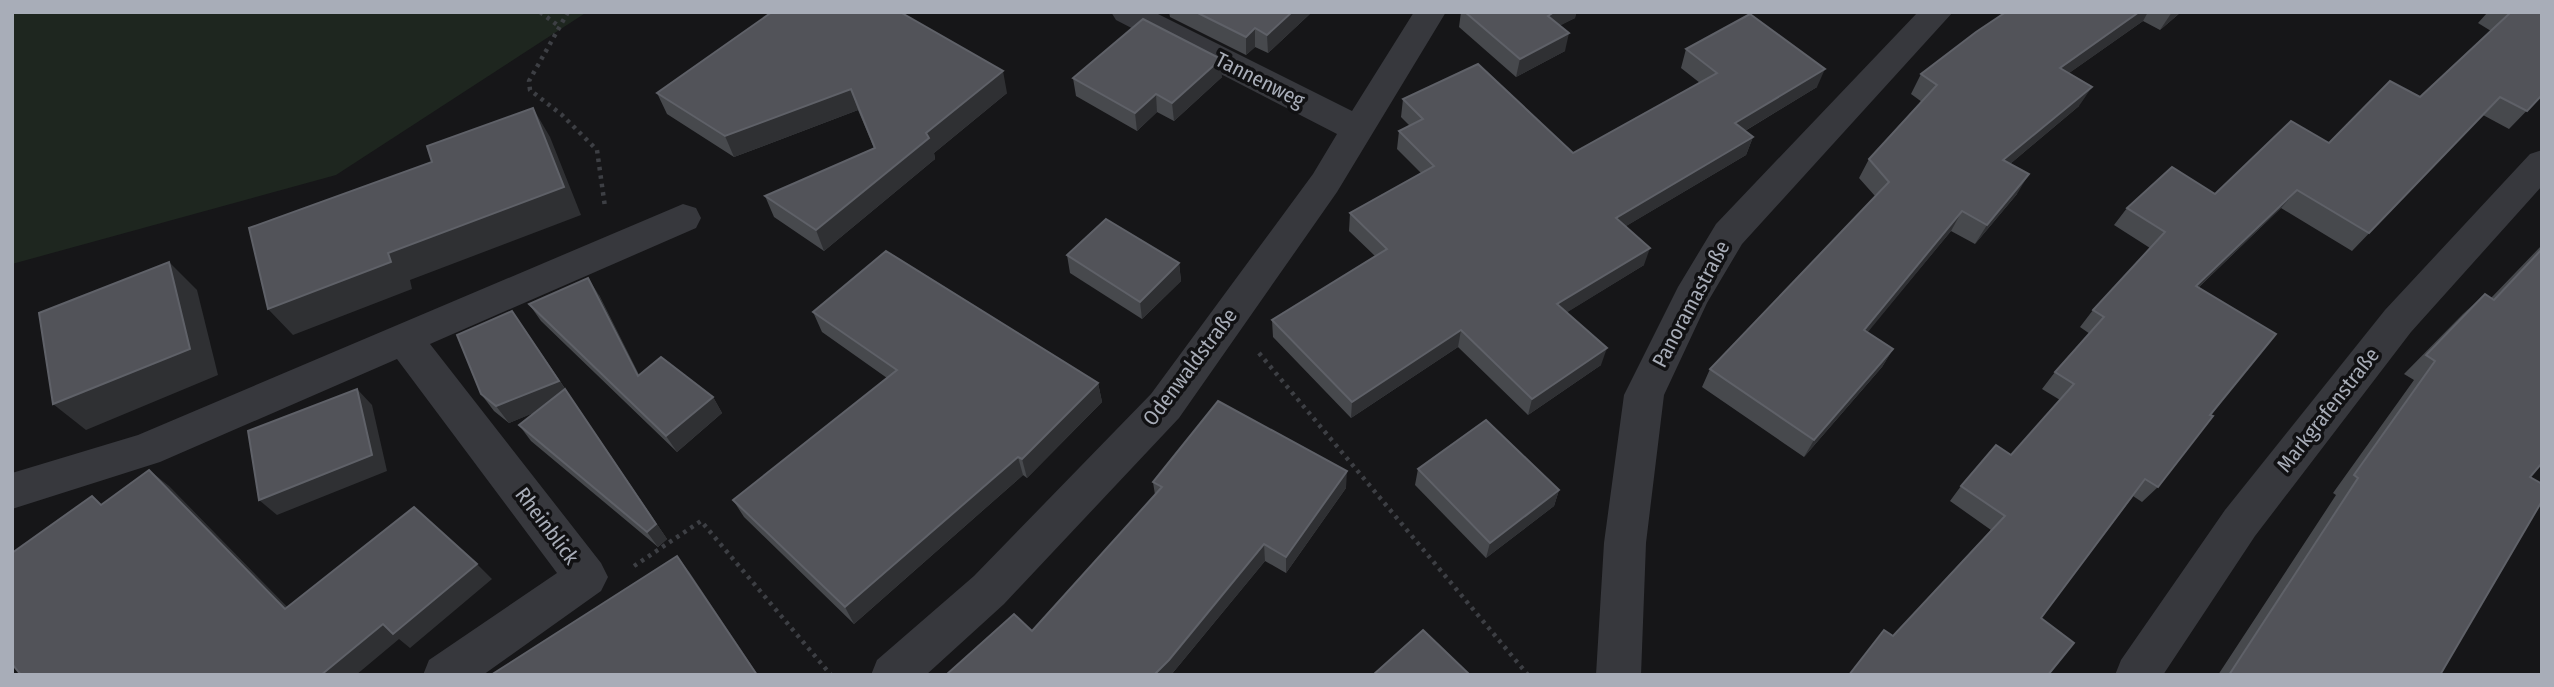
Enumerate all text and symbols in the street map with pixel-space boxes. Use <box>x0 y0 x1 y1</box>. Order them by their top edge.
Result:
street label: Tannenweg <box>1211 47 1309 114</box>
street label: Panoramastraße <box>1647 236 1735 372</box>
street label: Odenwaldstraße <box>1137 303 1243 431</box>
street label: Markgrafenstraße <box>2271 342 2385 478</box>
street label: Rheinblick <box>510 482 585 570</box>

